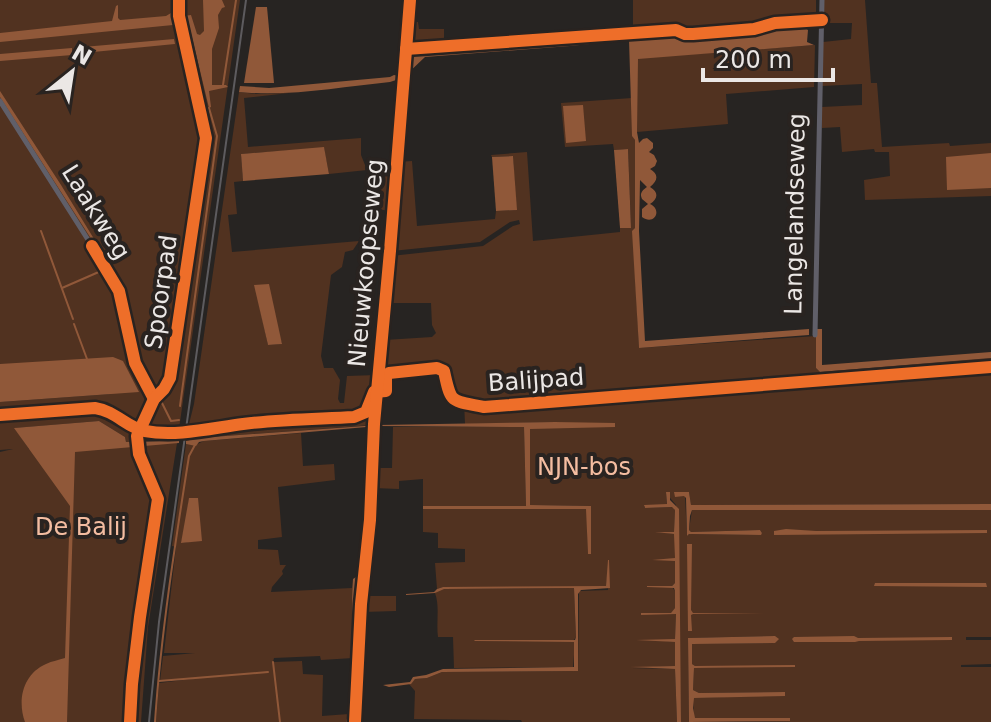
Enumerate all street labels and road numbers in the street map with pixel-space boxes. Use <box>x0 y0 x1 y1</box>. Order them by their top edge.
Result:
street label: Langelandseweg <box>779 113 811 315</box>
street label: Nieuwkoopseweg <box>343 158 389 368</box>
street label: Laakweg <box>56 160 136 264</box>
street label: Spoorpad <box>139 233 183 351</box>
street label: Balijpad <box>487 363 585 397</box>

